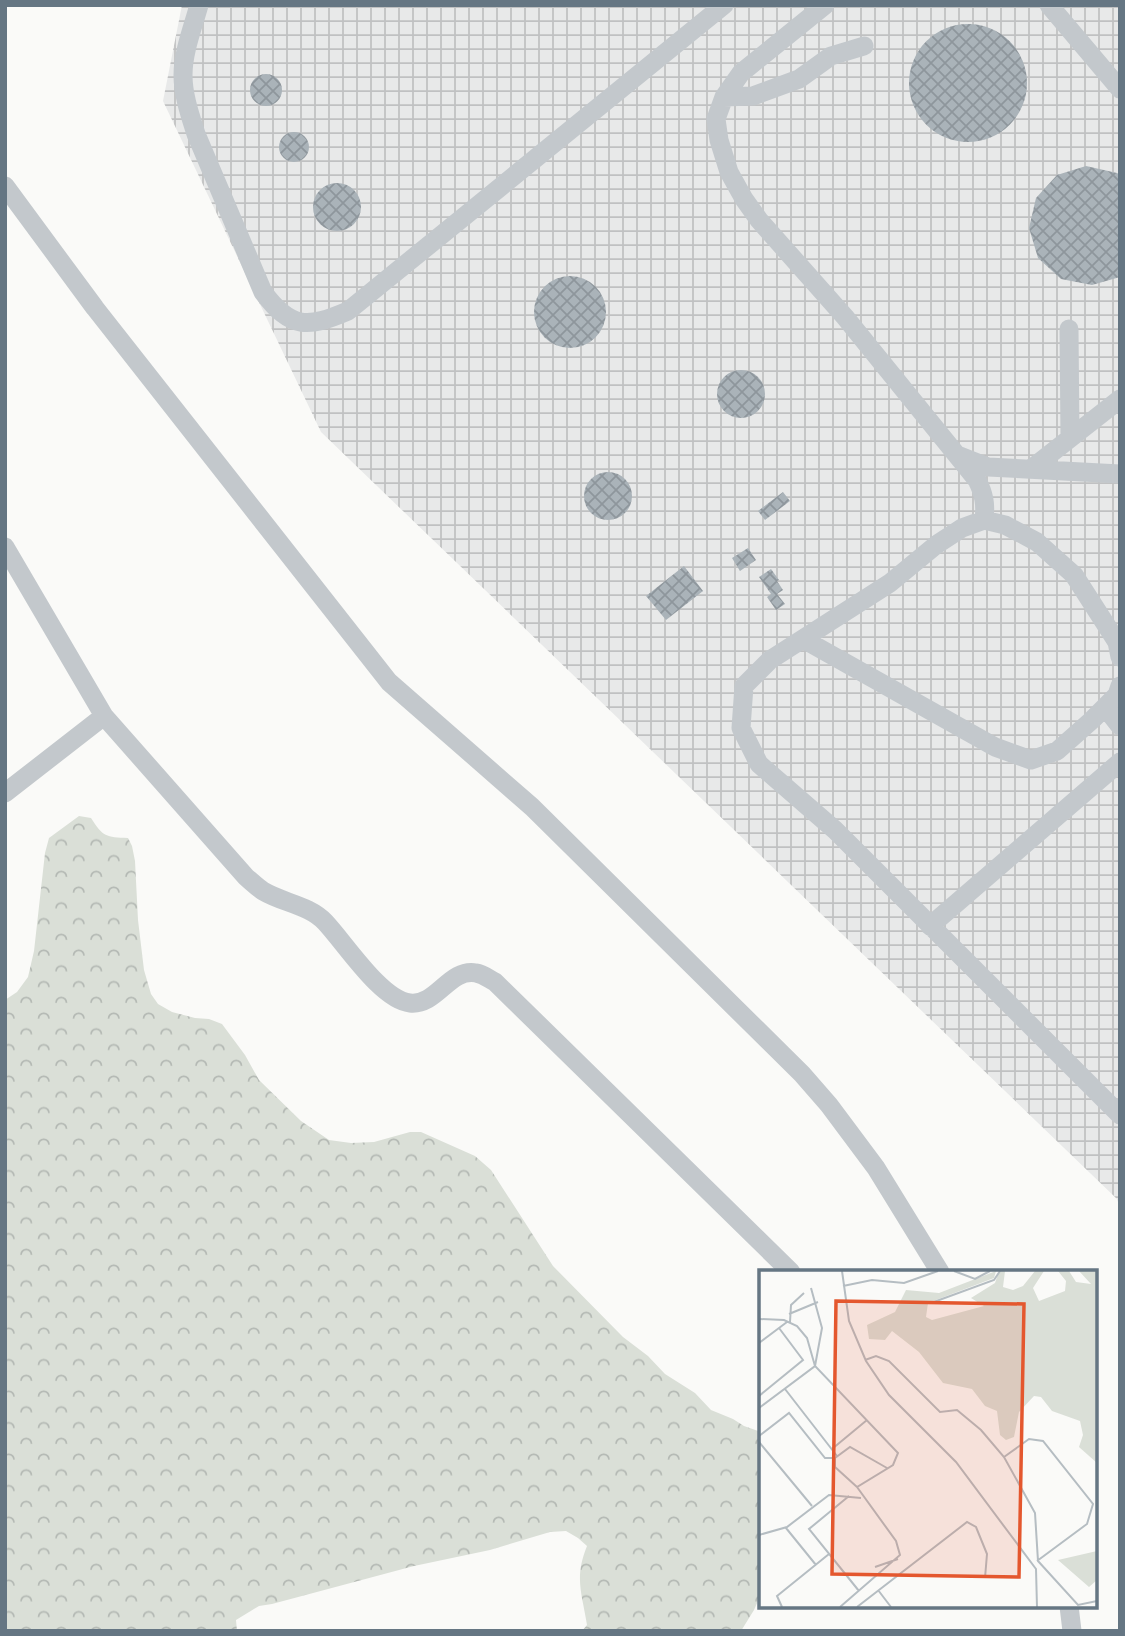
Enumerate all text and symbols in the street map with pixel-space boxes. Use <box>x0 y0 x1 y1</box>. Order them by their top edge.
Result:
inset map <box>759 1270 1097 1608</box>

